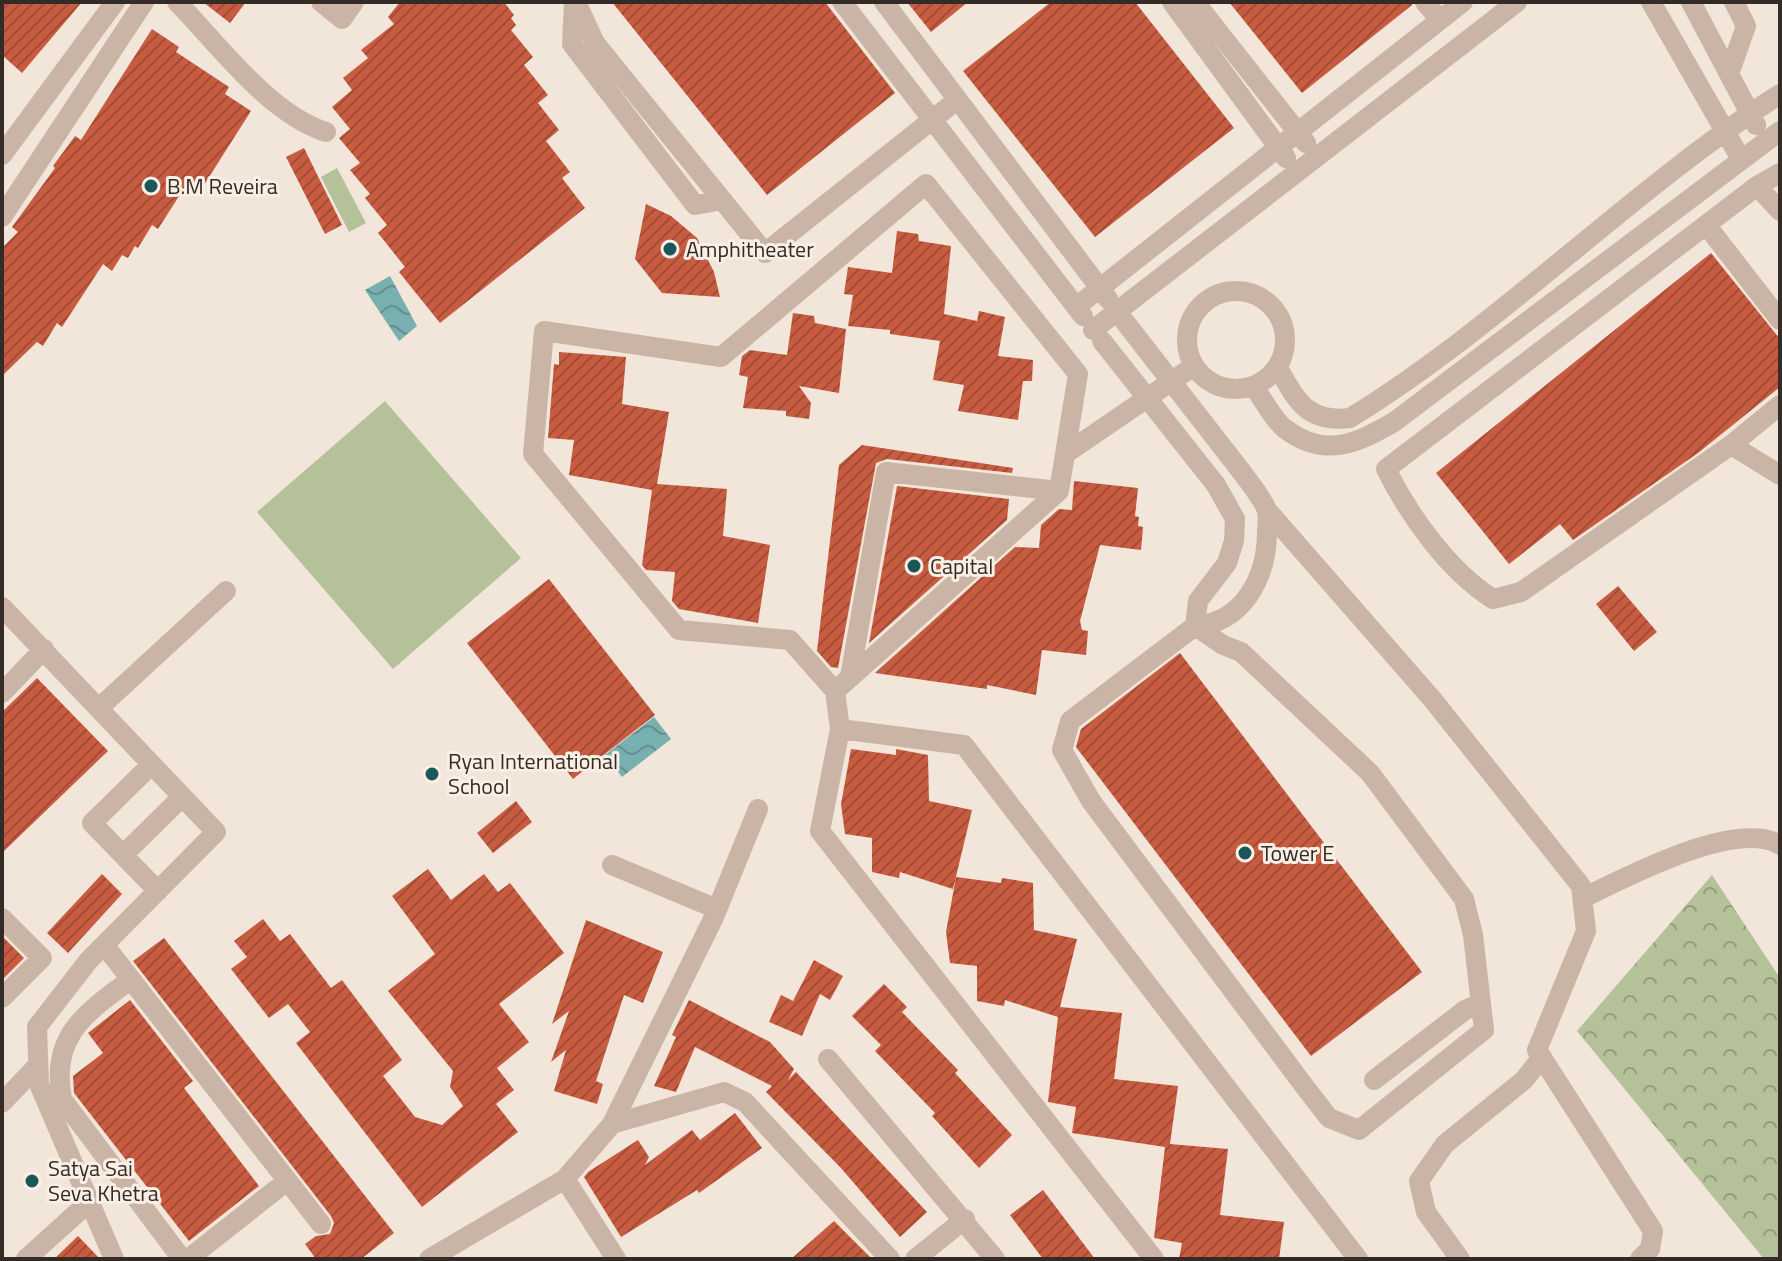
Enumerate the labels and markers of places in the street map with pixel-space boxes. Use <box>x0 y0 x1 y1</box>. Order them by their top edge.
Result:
place label: B.M Reveira <box>167 169 278 203</box>
marker: B.M Reveira <box>142 177 160 195</box>
place label: Amphitheater <box>686 232 814 266</box>
marker: Amphitheater <box>661 240 679 258</box>
place label: Capital <box>930 549 993 583</box>
marker: Capital <box>905 557 923 575</box>
place label: Ryan International School <box>448 744 618 803</box>
marker: Ryan International School <box>423 765 441 783</box>
place label: Tower E <box>1261 836 1334 870</box>
marker: Tower E <box>1236 844 1254 862</box>
place label: Satya Sai Seva Khetra <box>48 1151 159 1210</box>
marker: Satya Sai Seva Khetra <box>23 1172 41 1190</box>

